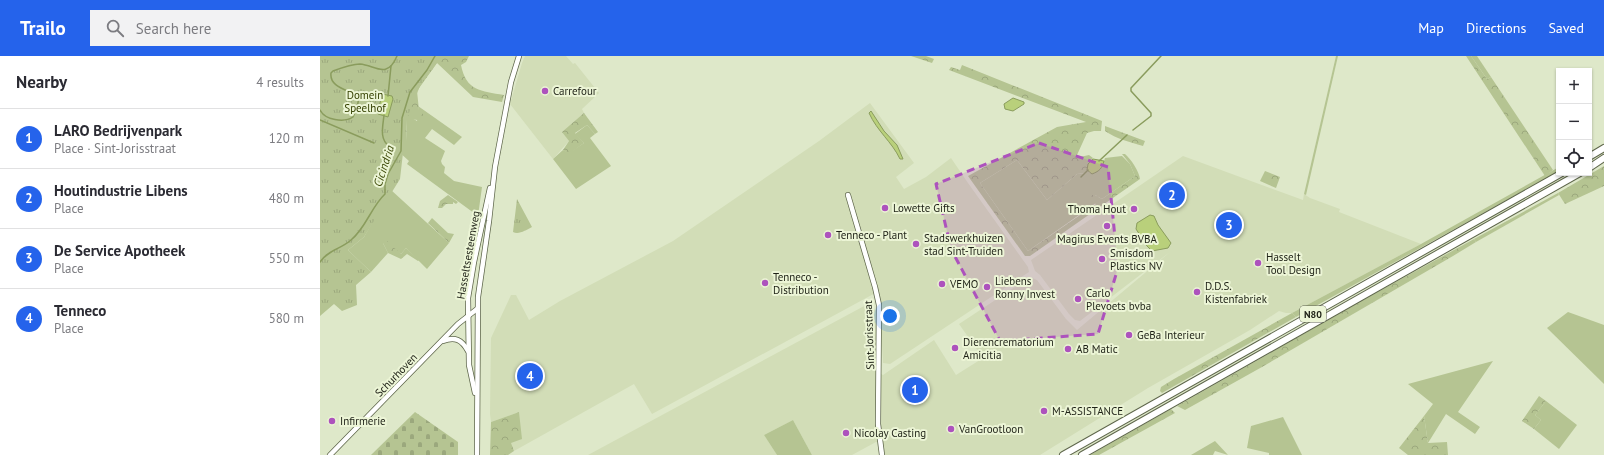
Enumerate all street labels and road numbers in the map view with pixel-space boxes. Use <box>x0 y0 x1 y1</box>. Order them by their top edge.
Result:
street label: Hasseltsesteenweg <box>453 210 483 300</box>
street label: Sint-Jorisstraat <box>861 300 877 370</box>
road number: N80 <box>1300 306 1326 322</box>
street label: Schurhoven <box>372 350 420 400</box>

